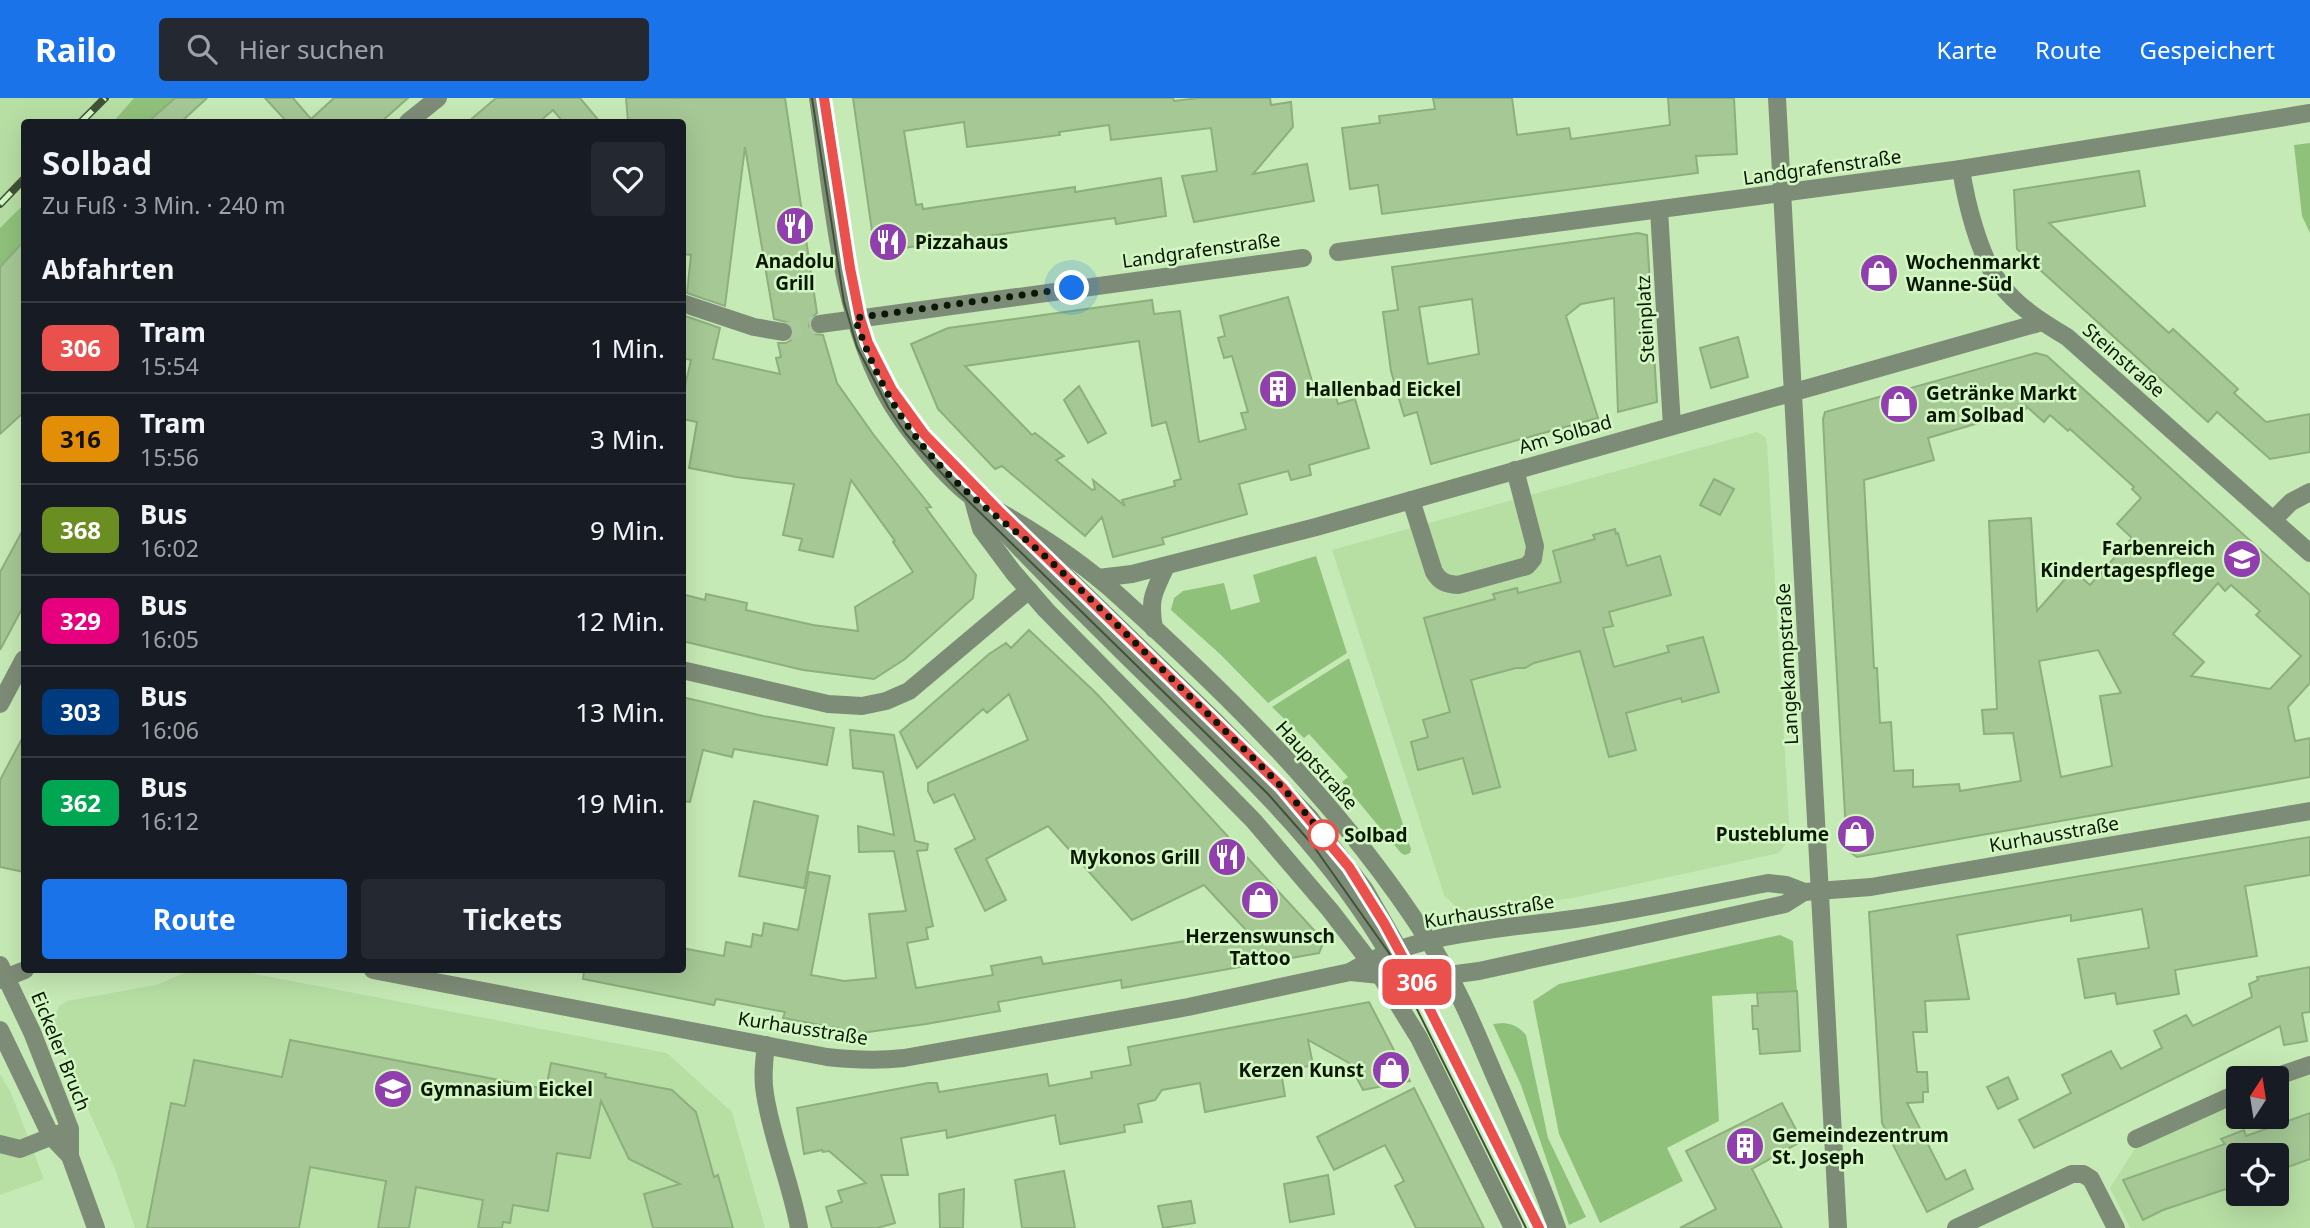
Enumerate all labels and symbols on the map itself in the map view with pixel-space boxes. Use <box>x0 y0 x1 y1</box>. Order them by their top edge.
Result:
street label: Landgrafenstraße <box>1741 143 1903 191</box>
restaurant icon: Anadolu Grill <box>774 205 816 247</box>
restaurant icon: Pizzahaus <box>867 221 909 263</box>
street label: Landgrafenstraße <box>1120 226 1282 274</box>
place label: Pizzahaus <box>915 229 1008 255</box>
place label: Anadolu Grill <box>756 248 834 296</box>
place label: Wochenmarkt Wanne-Süd <box>1906 249 2040 297</box>
shop icon: Wochenmarkt Wanne-Süd <box>1858 252 1900 294</box>
your location <box>1054 270 1089 305</box>
street label: Steinplatz <box>1630 274 1660 363</box>
street label: Steinstraße <box>2077 317 2171 403</box>
building icon: Hallenbad Eickel <box>1257 368 1299 410</box>
place label: Hallenbad Eickel <box>1305 376 1461 402</box>
place label: Getränke Markt am Solbad <box>1926 380 2077 428</box>
shop icon: Getränke Markt am Solbad <box>1878 383 1920 425</box>
street label: Am Solbad <box>1515 408 1615 460</box>
place label: Farbenreich Kindertagespflege <box>2040 535 2215 583</box>
school or university icon: Farbenreich Kindertagespflege <box>2221 538 2263 580</box>
street label: Langekampstraße <box>1770 583 1804 745</box>
street label: Hauptstraße <box>1270 715 1364 815</box>
street label: Kurhausstraße <box>1987 810 2121 858</box>
shop icon: Pusteblume <box>1835 813 1877 855</box>
marker: Solbad <box>1308 820 1338 850</box>
place label: Pusteblume <box>1716 821 1829 847</box>
place label: Solbad <box>1344 822 1407 848</box>
restaurant icon: Mykonos Grill <box>1206 836 1248 878</box>
place label: Mykonos Grill <box>1070 844 1200 870</box>
shop icon: Herzenswunsch Tattoo <box>1239 879 1281 921</box>
street label: Kurhausstraße <box>1422 888 1556 934</box>
place label: Herzenswunsch Tattoo <box>1185 923 1335 971</box>
line badge: 306 <box>1377 959 1457 1005</box>
street label: Eickeler Bruch <box>25 987 97 1115</box>
street label: Kurhausstraße <box>736 1005 870 1051</box>
shop icon: Kerzen Kunst <box>1370 1049 1412 1091</box>
place label: Kerzen Kunst <box>1238 1057 1364 1083</box>
north arrow <box>2226 1066 2289 1129</box>
school or university icon: Gymnasium Eickel <box>372 1068 414 1110</box>
place label: Gymnasium Eickel <box>420 1076 593 1102</box>
place label: Gemeindezentrum St. Joseph <box>1772 1122 1949 1170</box>
building icon: Gemeindezentrum St. Joseph <box>1724 1125 1766 1167</box>

